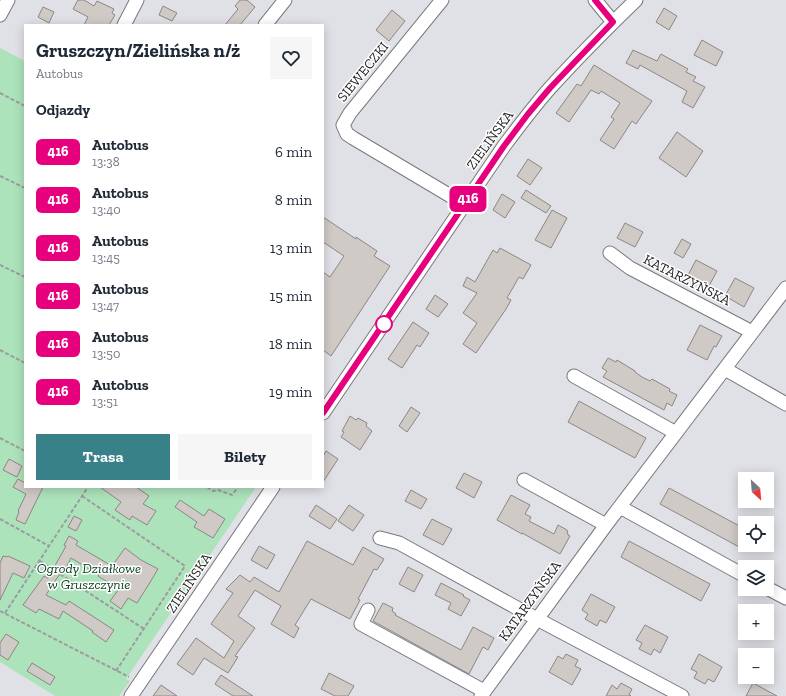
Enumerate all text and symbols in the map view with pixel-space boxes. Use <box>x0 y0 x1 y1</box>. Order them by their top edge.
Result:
button: heart <box>270 37 312 79</box>
text: Gruszczyn/Zielińska n/ż <box>36 39 240 62</box>
street label: SIEWECZKI <box>334 39 392 105</box>
text: Autobus <box>36 66 83 81</box>
text: Odjazdy <box>36 101 90 119</box>
street label: ZIELIŃSKA <box>463 106 518 173</box>
text: Autobus <box>92 136 149 154</box>
text: 416 <box>47 143 69 160</box>
text: 6 min <box>275 143 312 161</box>
text: 13:38 <box>92 154 120 169</box>
text: Autobus <box>92 184 149 202</box>
line badge: 416 <box>445 186 491 212</box>
text: 416 <box>457 190 479 207</box>
text: 416 <box>47 191 69 208</box>
text: 8 min <box>275 191 312 209</box>
text: 13:40 <box>92 202 121 217</box>
text: Autobus <box>92 232 149 250</box>
text: 416 <box>47 239 69 256</box>
text: 13 min <box>270 239 312 257</box>
text: 13:45 <box>92 250 120 265</box>
street label: KATARZYŃSKA <box>641 251 734 310</box>
text: Autobus <box>92 280 149 298</box>
text: 416 <box>47 287 69 304</box>
text: 15 min <box>269 287 312 305</box>
text: 13:47 <box>92 298 119 313</box>
unlabelled marker <box>375 315 393 333</box>
text: Autobus <box>92 328 149 346</box>
text: 416 <box>47 335 69 352</box>
text: 18 min <box>269 335 312 353</box>
text: 13:50 <box>92 346 120 361</box>
text: Autobus <box>92 376 149 394</box>
text: 416 <box>47 383 69 400</box>
text: 19 min <box>269 383 312 401</box>
text: 13:51 <box>92 394 118 409</box>
button: Trasa <box>36 434 170 480</box>
button: Bilety <box>178 434 312 480</box>
north arrow <box>738 472 774 508</box>
map controls <box>738 472 774 684</box>
button: locate <box>738 516 774 552</box>
street label: ZIELIŃSKA <box>163 549 216 616</box>
street label: KATARZYŃSKA <box>495 557 565 645</box>
park label: Ogrody Działkowe w Gruszczynie <box>37 560 141 593</box>
button: layers <box>738 560 774 596</box>
button: + <box>738 604 774 640</box>
button: − <box>738 648 774 684</box>

